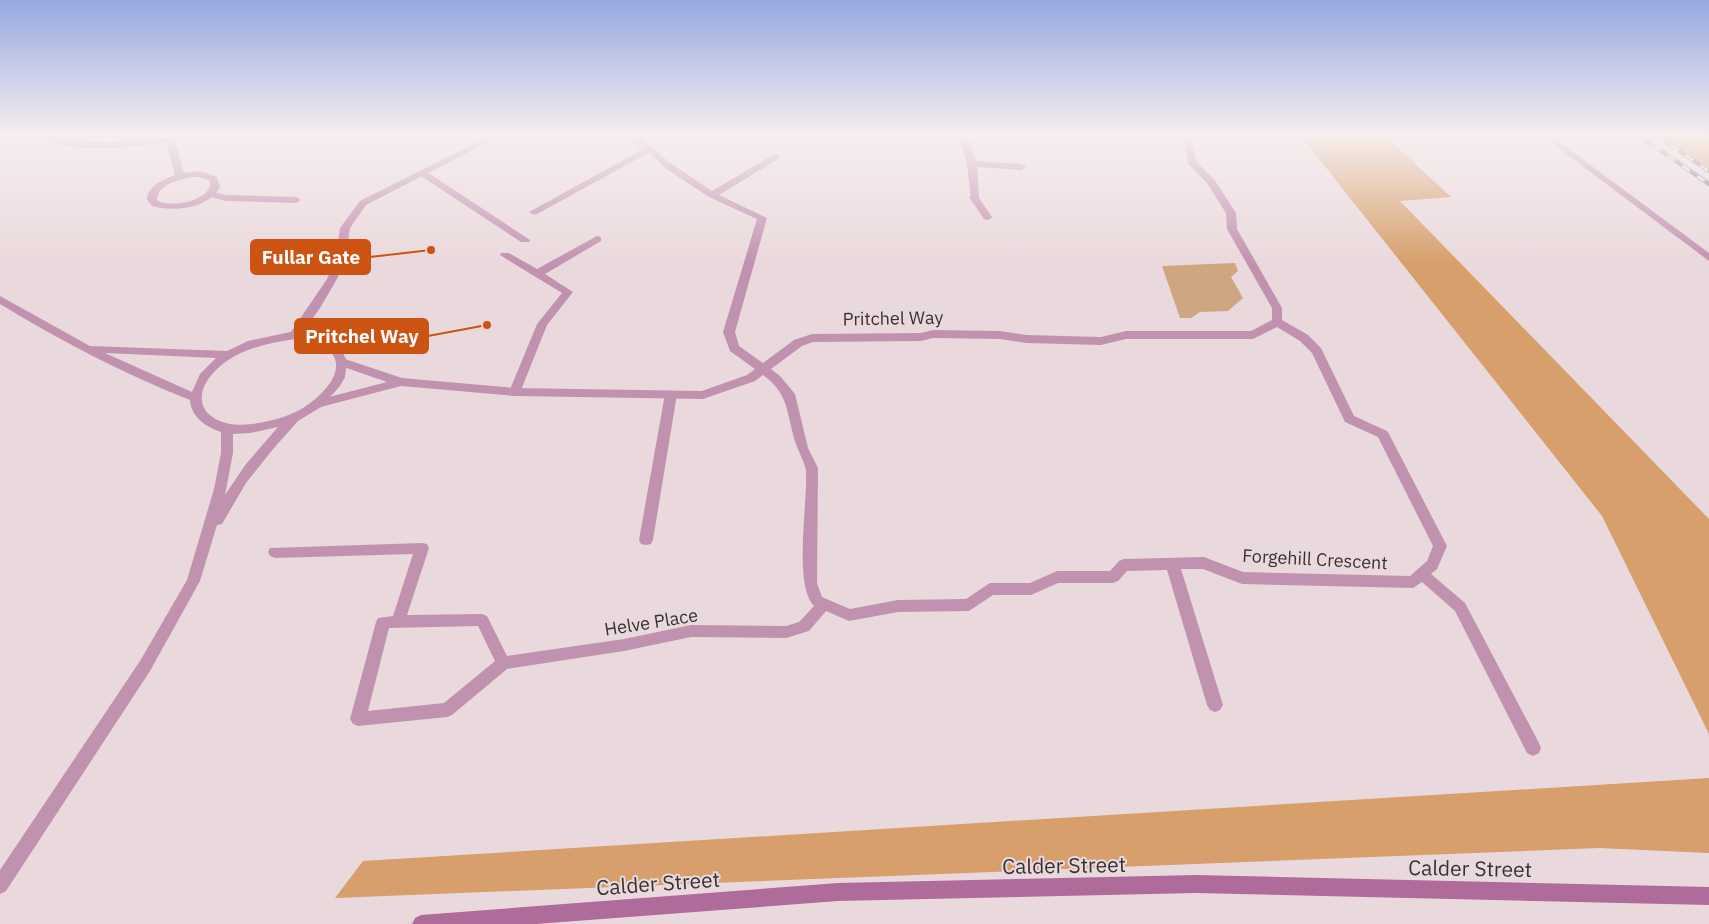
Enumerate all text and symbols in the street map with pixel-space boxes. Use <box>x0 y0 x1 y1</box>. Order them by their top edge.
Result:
callout: Fullar Gate <box>251 240 370 274</box>
text: Fullar Gate <box>262 245 360 269</box>
street label: Pritchel Way <box>842 306 944 330</box>
callout: Pritchel Way <box>295 319 428 353</box>
text: Pritchel Way <box>305 324 420 348</box>
street label: Forgehill Crescent <box>1242 544 1388 574</box>
street label: Helve Place <box>603 603 700 641</box>
street label: Calder Street <box>1002 850 1126 880</box>
street label: Calder Street <box>1408 853 1532 883</box>
street label: Calder Street <box>595 865 721 901</box>

